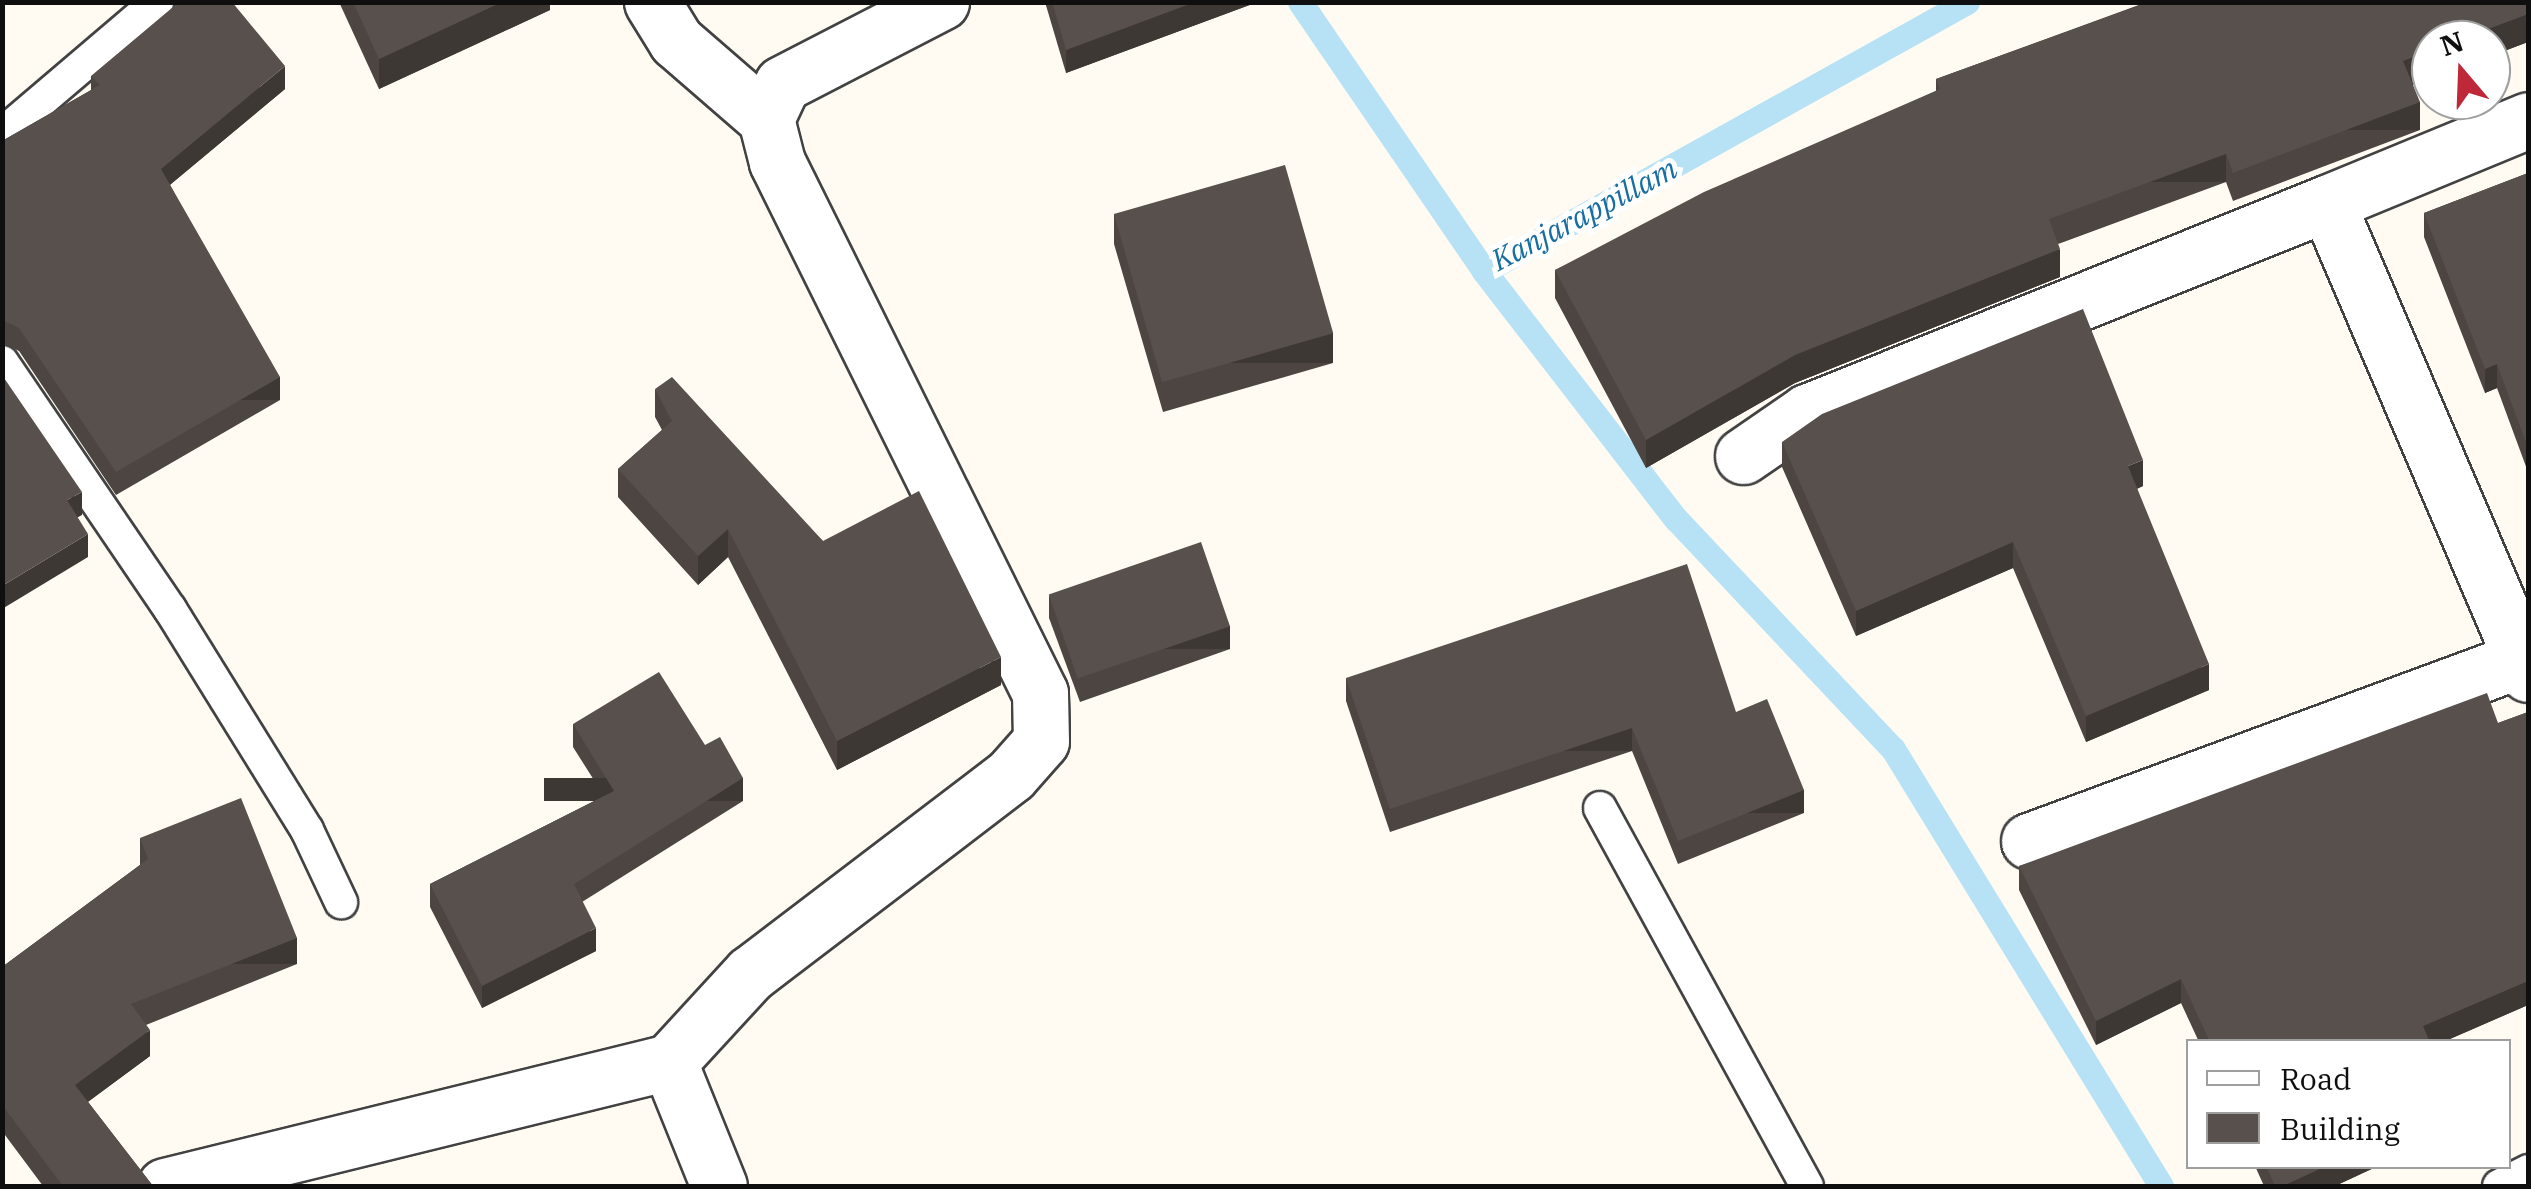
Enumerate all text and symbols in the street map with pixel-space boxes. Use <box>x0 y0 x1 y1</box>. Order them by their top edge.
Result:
north arrow <box>2411 20 2511 120</box>
text: N <box>2435 22 2468 64</box>
water label: Kanjarappillam <box>1485 150 1683 278</box>
legend <box>2186 1039 2511 1169</box>
text: Road <box>2280 1059 2352 1098</box>
text: Building <box>2280 1109 2400 1148</box>

